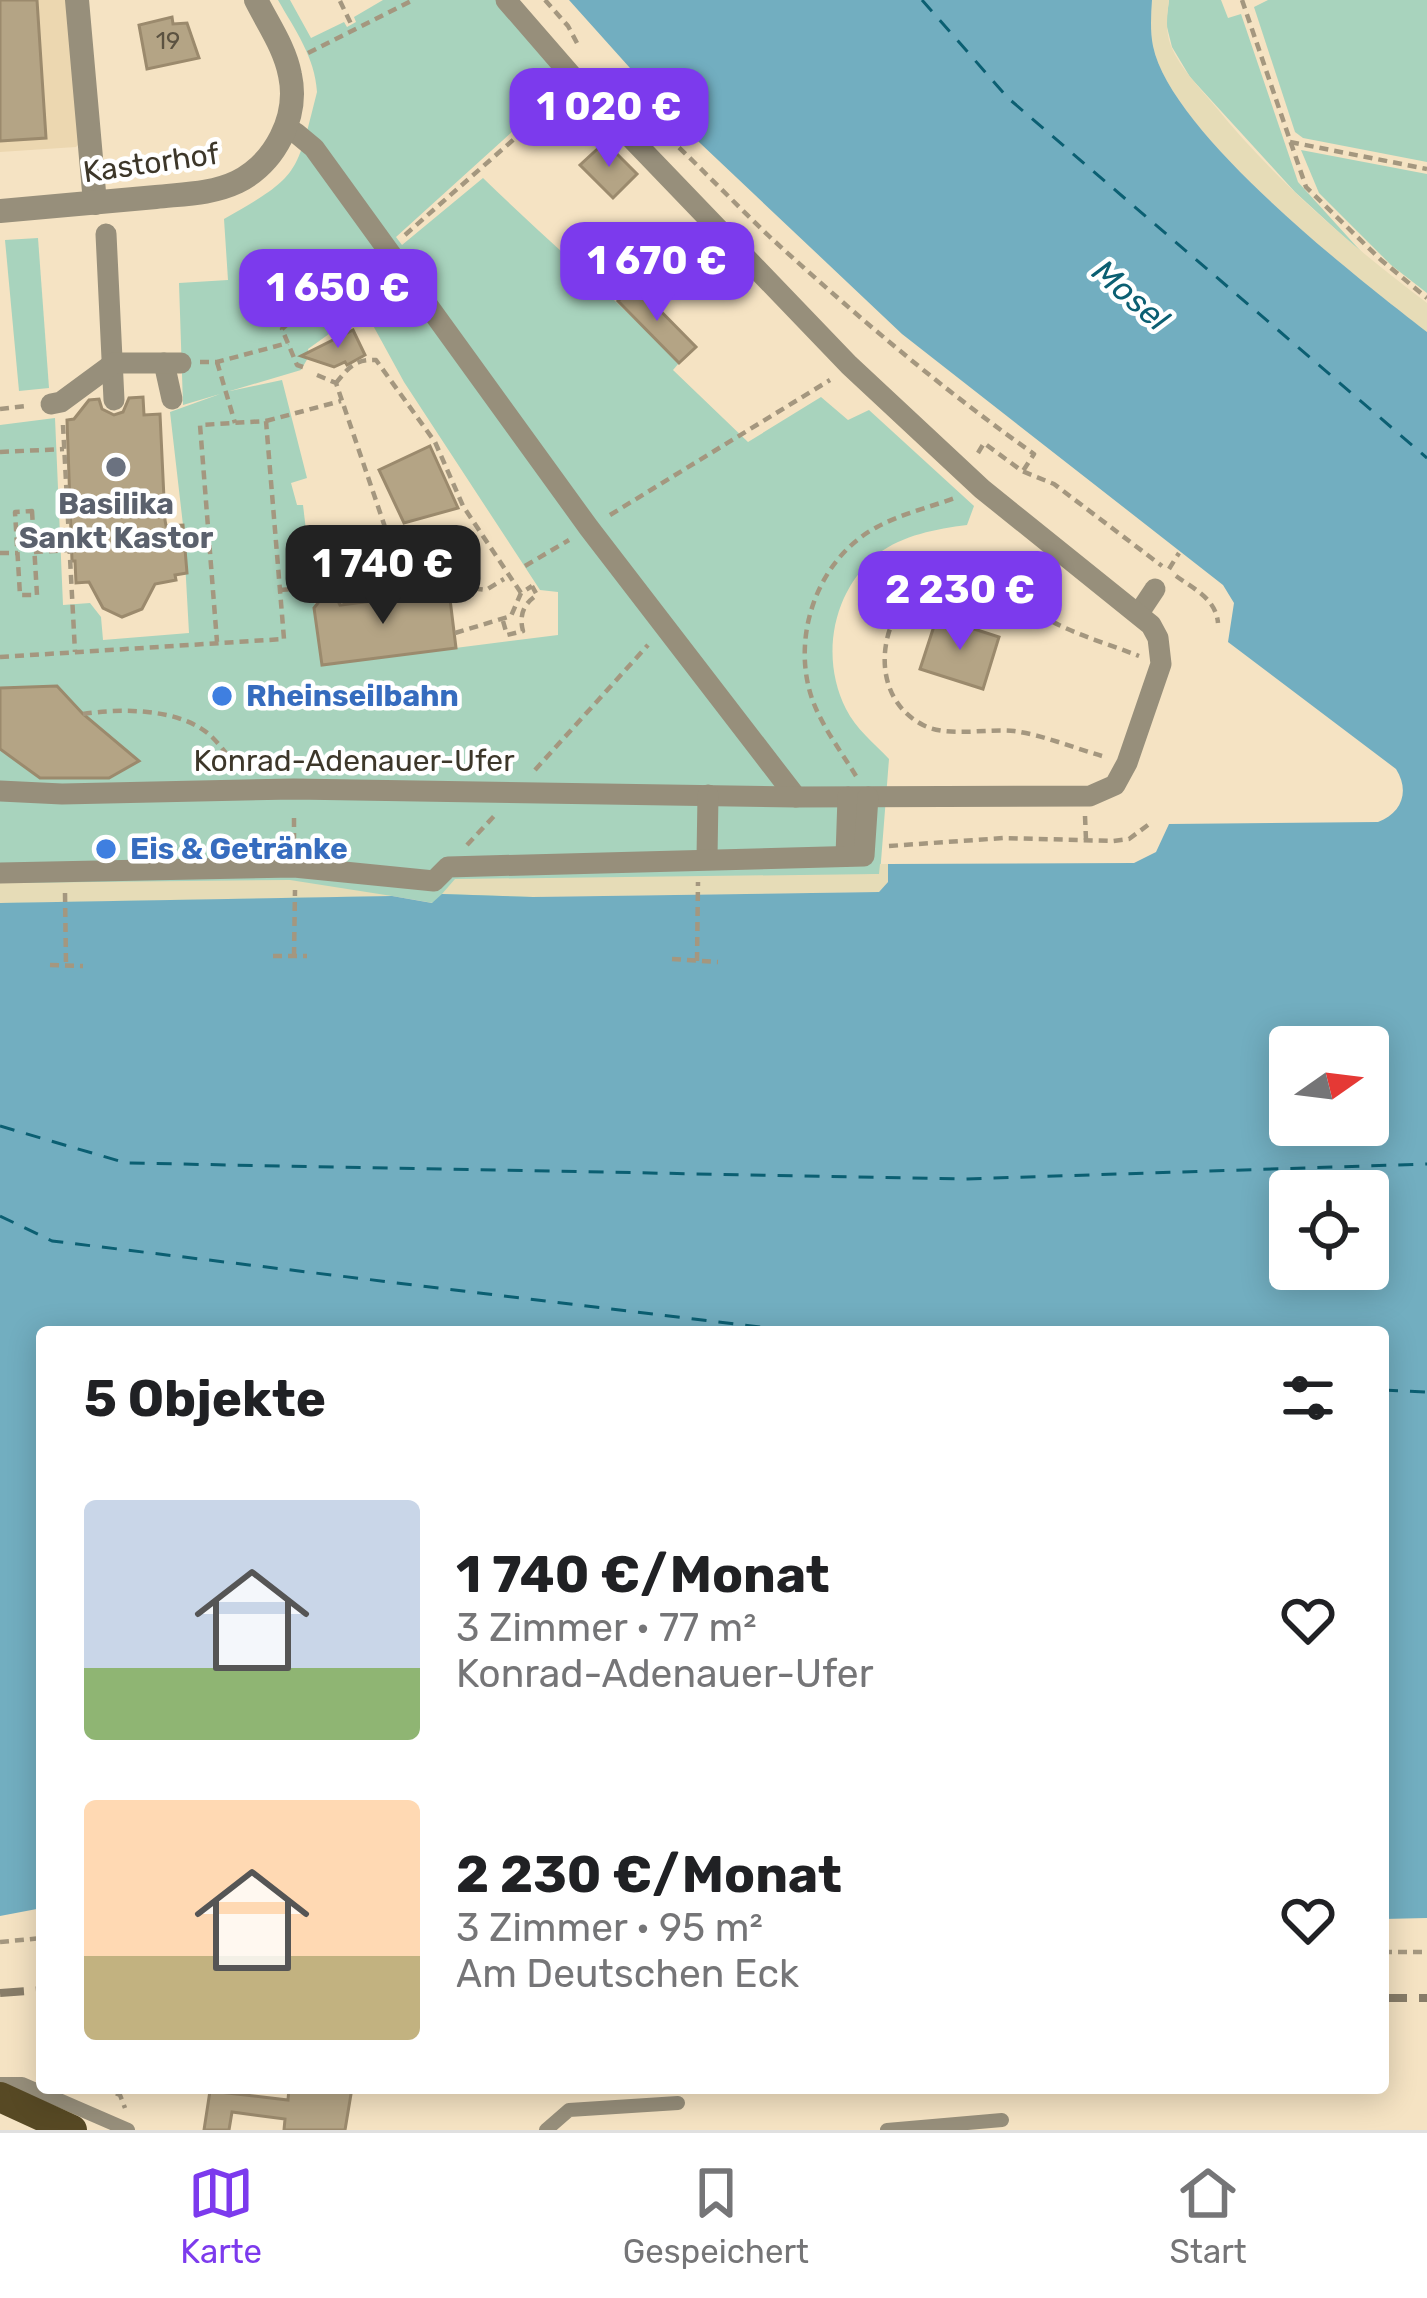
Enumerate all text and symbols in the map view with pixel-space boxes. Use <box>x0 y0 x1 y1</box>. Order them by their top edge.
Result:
house number: 19 <box>156 27 180 55</box>
pin: 1 020 € <box>498 68 720 170</box>
text: 1 020 € <box>536 84 682 130</box>
street label: Kastorhof <box>81 136 222 190</box>
pin: 1 670 € <box>546 222 768 324</box>
text: 1 670 € <box>587 238 727 284</box>
pin: 1 650 € <box>227 249 449 351</box>
water label: Mosel <box>1085 251 1178 339</box>
text: 1 650 € <box>266 265 410 311</box>
marker: Basilika Sankt Kastor <box>103 454 129 480</box>
place label: Basilika Sankt Kastor <box>19 486 214 556</box>
pin: 1 740 € <box>272 525 494 627</box>
text: 1 740 € <box>313 541 453 587</box>
pin: 2 230 € <box>849 551 1071 653</box>
text: 2 230 € <box>885 567 1035 613</box>
place label: Rheinseilbahn <box>246 678 459 714</box>
marker: Rheinseilbahn <box>209 683 235 709</box>
street label: Konrad-Adenauer-Ufer <box>193 743 515 779</box>
place label: Eis & Getränke <box>130 831 348 867</box>
marker: Eis & Getränke <box>93 836 119 862</box>
north arrow <box>1269 1026 1389 1146</box>
map controls <box>1269 1026 1389 1290</box>
button: locate <box>1269 1170 1389 1290</box>
icon: filters <box>1275 1365 1341 1431</box>
text: 5 Objekte <box>84 1368 326 1429</box>
text: 1 740 €/Monat <box>456 1544 830 1605</box>
icon: home <box>180 1548 324 1692</box>
icon: heart <box>1275 1587 1341 1653</box>
text: 3 Zimmer · 77 m² <box>456 1605 756 1651</box>
text: Konrad-Adenauer-Ufer <box>456 1651 873 1697</box>
text: 2 230 €/Monat <box>456 1844 842 1905</box>
icon: home <box>180 1848 324 1992</box>
icon: heart <box>1275 1887 1341 1953</box>
text: 3 Zimmer · 95 m² <box>456 1905 763 1951</box>
text: Am Deutschen Eck <box>456 1951 799 1997</box>
tab: Karte <box>180 2160 262 2271</box>
tab: Gespeichert <box>623 2160 809 2271</box>
tab: Start <box>1170 2160 1247 2271</box>

